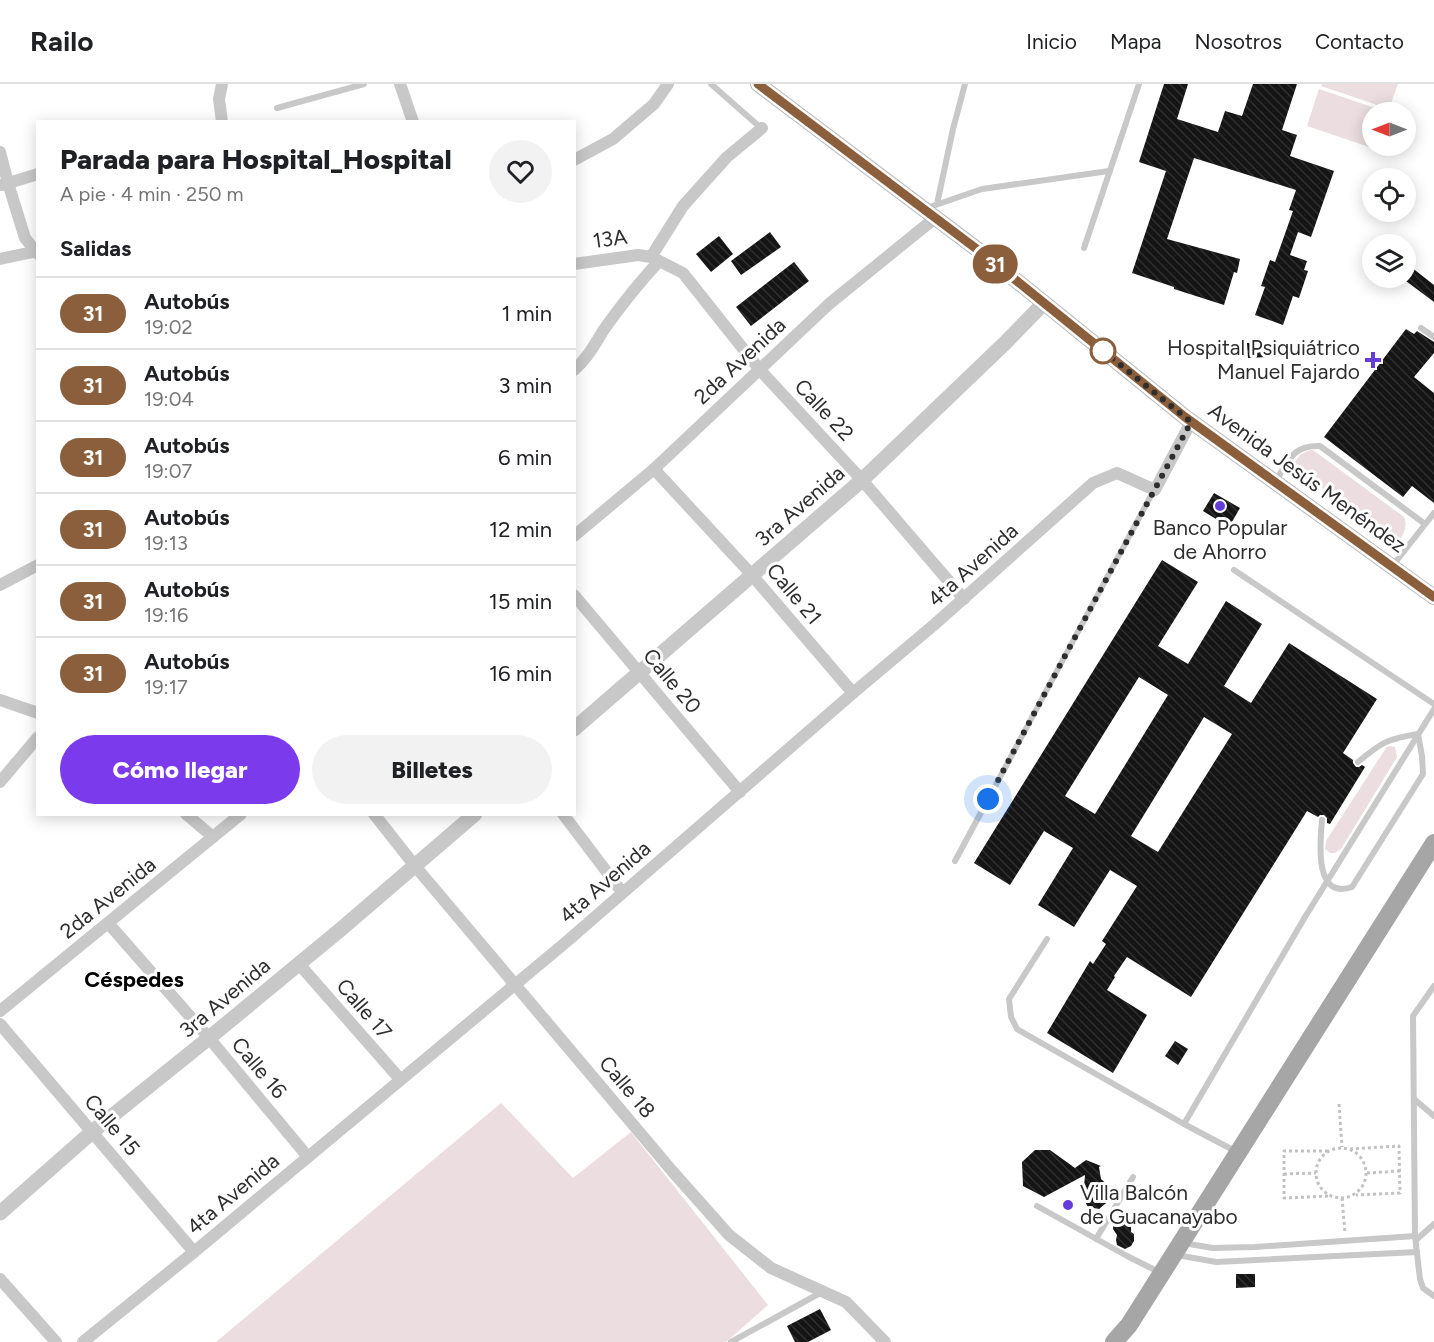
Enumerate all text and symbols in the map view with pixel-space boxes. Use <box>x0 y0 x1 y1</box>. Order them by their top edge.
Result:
text: Railo <box>30 24 93 58</box>
text: Inicio <box>1026 29 1077 54</box>
text: Mapa <box>1110 29 1162 54</box>
text: Nosotros <box>1195 29 1282 54</box>
text: Contacto <box>1315 29 1404 54</box>
north arrow <box>1362 102 1416 156</box>
map controls <box>1362 102 1416 288</box>
button: heart <box>489 140 552 203</box>
text: Parada para Hospital_Hospital <box>60 142 452 176</box>
button: locate <box>1362 168 1416 222</box>
text: A pie · 4 min · 250 m <box>60 182 243 206</box>
street label: 13A <box>591 224 629 253</box>
button: layers <box>1362 234 1416 288</box>
text: Salidas <box>60 235 131 262</box>
line badge: 31 <box>968 244 1022 284</box>
text: 31 <box>985 252 1005 277</box>
text: Autobús <box>144 288 230 315</box>
text: 1 min <box>501 300 552 327</box>
text: 31 <box>83 301 103 326</box>
street label: 2da Avenida <box>689 312 790 409</box>
text: 19:02 <box>144 315 193 339</box>
place label: Hospital Psiquiátrico Manuel Fajardo <box>1167 335 1360 384</box>
unlabelled marker <box>1090 338 1116 364</box>
marker: Hospital Psiquiátrico Manuel Fajardo <box>1364 351 1382 369</box>
text: Autobús <box>144 360 230 387</box>
text: 3 min <box>498 372 552 399</box>
text: 31 <box>83 373 103 398</box>
street label: Calle 22 <box>790 374 859 446</box>
text: 19:04 <box>144 387 194 411</box>
street label: Avenida Jesús Menéndez <box>1204 398 1411 558</box>
text: Autobús <box>144 432 230 459</box>
text: 6 min <box>498 444 552 471</box>
text: 31 <box>83 445 103 470</box>
text: 19:07 <box>144 459 192 483</box>
street label: 3ra Avenida <box>750 460 849 551</box>
marker: Banco Popular de Ahorro <box>1213 499 1227 513</box>
text: Autobús <box>144 504 230 531</box>
place label: Banco Popular de Ahorro <box>1153 515 1287 564</box>
text: 12 min <box>489 516 552 543</box>
text: 31 <box>83 517 103 542</box>
street label: 4ta Avenida <box>922 518 1023 612</box>
text: 19:13 <box>144 531 188 555</box>
street label: Calle 21 <box>762 558 827 629</box>
text: Autobús <box>144 576 230 603</box>
text: 15 min <box>489 588 552 615</box>
text: 31 <box>83 589 103 614</box>
text: 19:16 <box>144 603 188 627</box>
street label: Calle 20 <box>638 643 707 718</box>
text: Autobús <box>144 648 230 675</box>
text: 16 min <box>489 660 552 687</box>
text: 31 <box>83 661 103 686</box>
text: 19:17 <box>144 675 188 699</box>
button: Cómo llegar <box>60 735 300 804</box>
button: Billetes <box>312 735 552 804</box>
your location <box>973 784 1003 814</box>
street label: 4ta Avenida <box>554 835 655 928</box>
street label: 2da Avenida <box>55 851 160 944</box>
street label: 3ra Avenida <box>174 953 275 1043</box>
district label: Céspedes <box>84 966 184 993</box>
street label: Calle 17 <box>331 973 397 1044</box>
street label: Calle 16 <box>227 1032 292 1103</box>
street label: Calle 18 <box>594 1051 661 1123</box>
street label: Calle 15 <box>80 1089 145 1160</box>
street label: 4ta Avenida <box>182 1148 284 1239</box>
place label: Villa Balcón de Guacanayabo <box>1080 1180 1238 1229</box>
marker: Villa Balcón de Guacanayabo <box>1061 1198 1075 1212</box>

